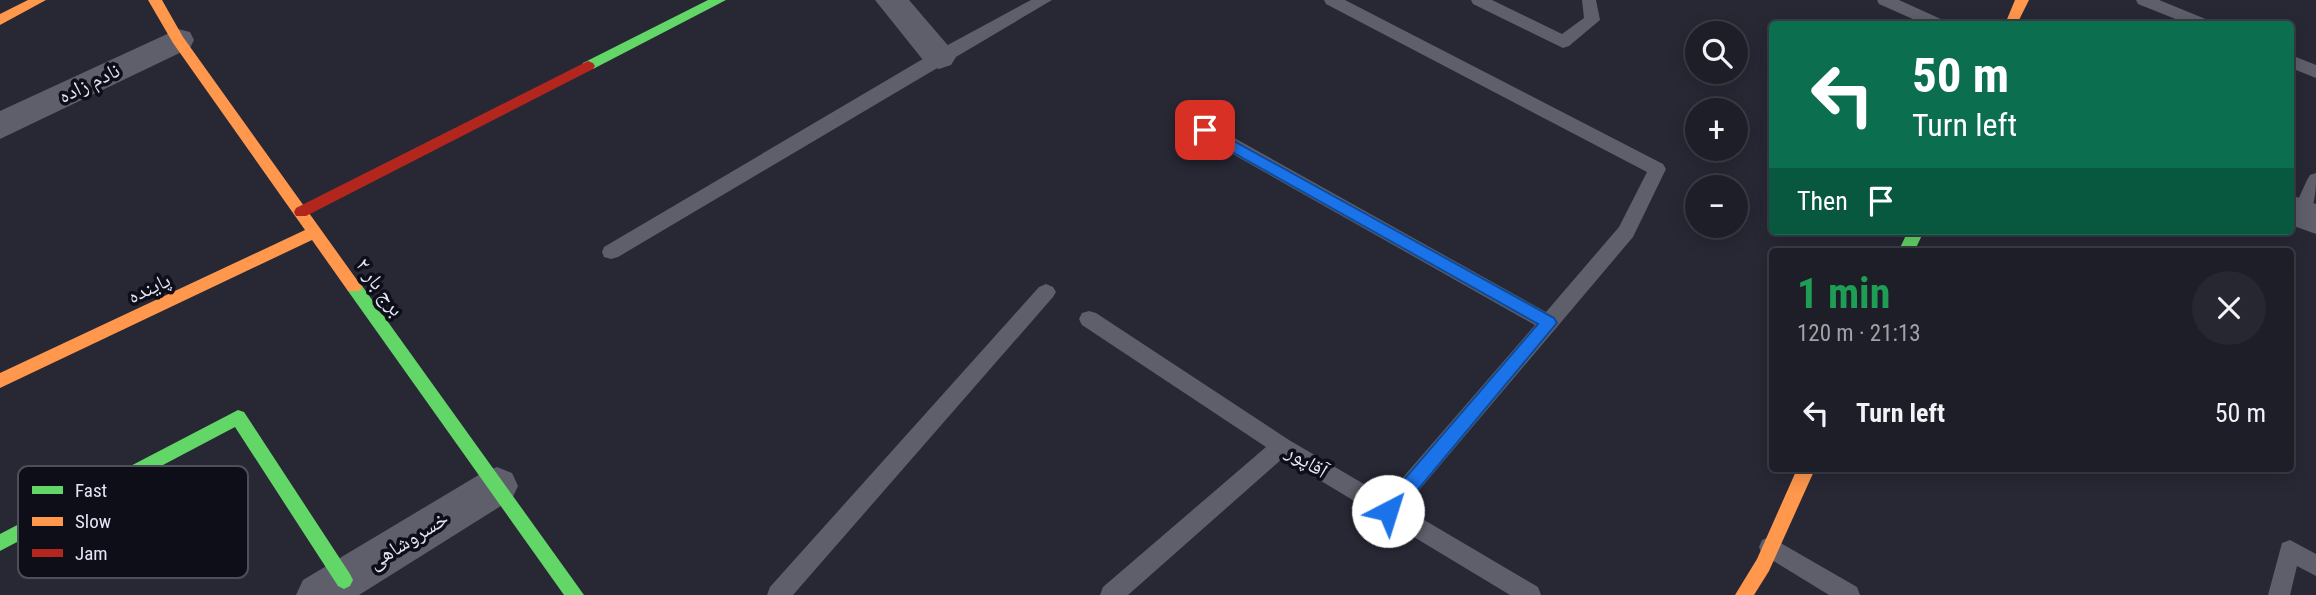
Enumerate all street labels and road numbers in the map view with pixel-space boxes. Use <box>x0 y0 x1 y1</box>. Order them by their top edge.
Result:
street label: نادم زاده <box>54 58 124 110</box>
street label: برج بار ۲ <box>350 253 409 321</box>
street label: پاینده <box>124 268 174 308</box>
street label: آقاپور <box>1281 439 1333 483</box>
street label: خسروشاهی <box>364 506 453 575</box>

